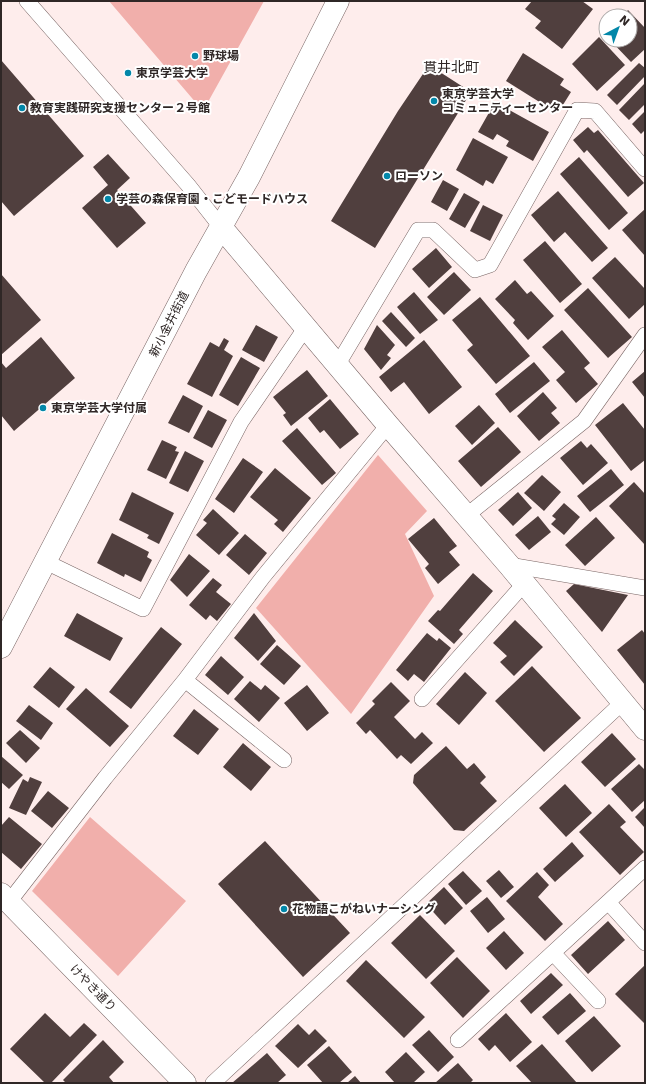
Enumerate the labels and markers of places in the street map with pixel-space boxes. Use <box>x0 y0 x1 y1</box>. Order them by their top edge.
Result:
place label: 野球場 <box>203 49 239 63</box>
marker: 野球場 <box>190 51 200 61</box>
place label: 東京学芸大学 <box>136 66 208 80</box>
marker: 東京学芸大学 <box>123 68 133 78</box>
place label: 東京学芸大学 コミュニティーセンター <box>442 87 573 115</box>
marker: 東京学芸大学 コミュニティーセンター <box>429 96 439 106</box>
place label: 教育実践研究支援センター２号館 <box>30 101 210 115</box>
marker: 教育実践研究支援センター２号館 <box>17 103 27 113</box>
place label: ローソン <box>395 169 443 183</box>
marker: ローソン <box>382 171 392 181</box>
place label: 学芸の森保育園・こどモードハウス <box>116 192 308 206</box>
marker: 学芸の森保育園・こどモードハウス <box>103 194 113 204</box>
place label: 東京学芸大学付属 <box>51 401 147 415</box>
marker: 東京学芸大学付属 <box>38 403 48 413</box>
place label: 花物語こがねいナーシング <box>292 902 436 916</box>
marker: 花物語こがねいナーシング <box>279 904 289 914</box>

